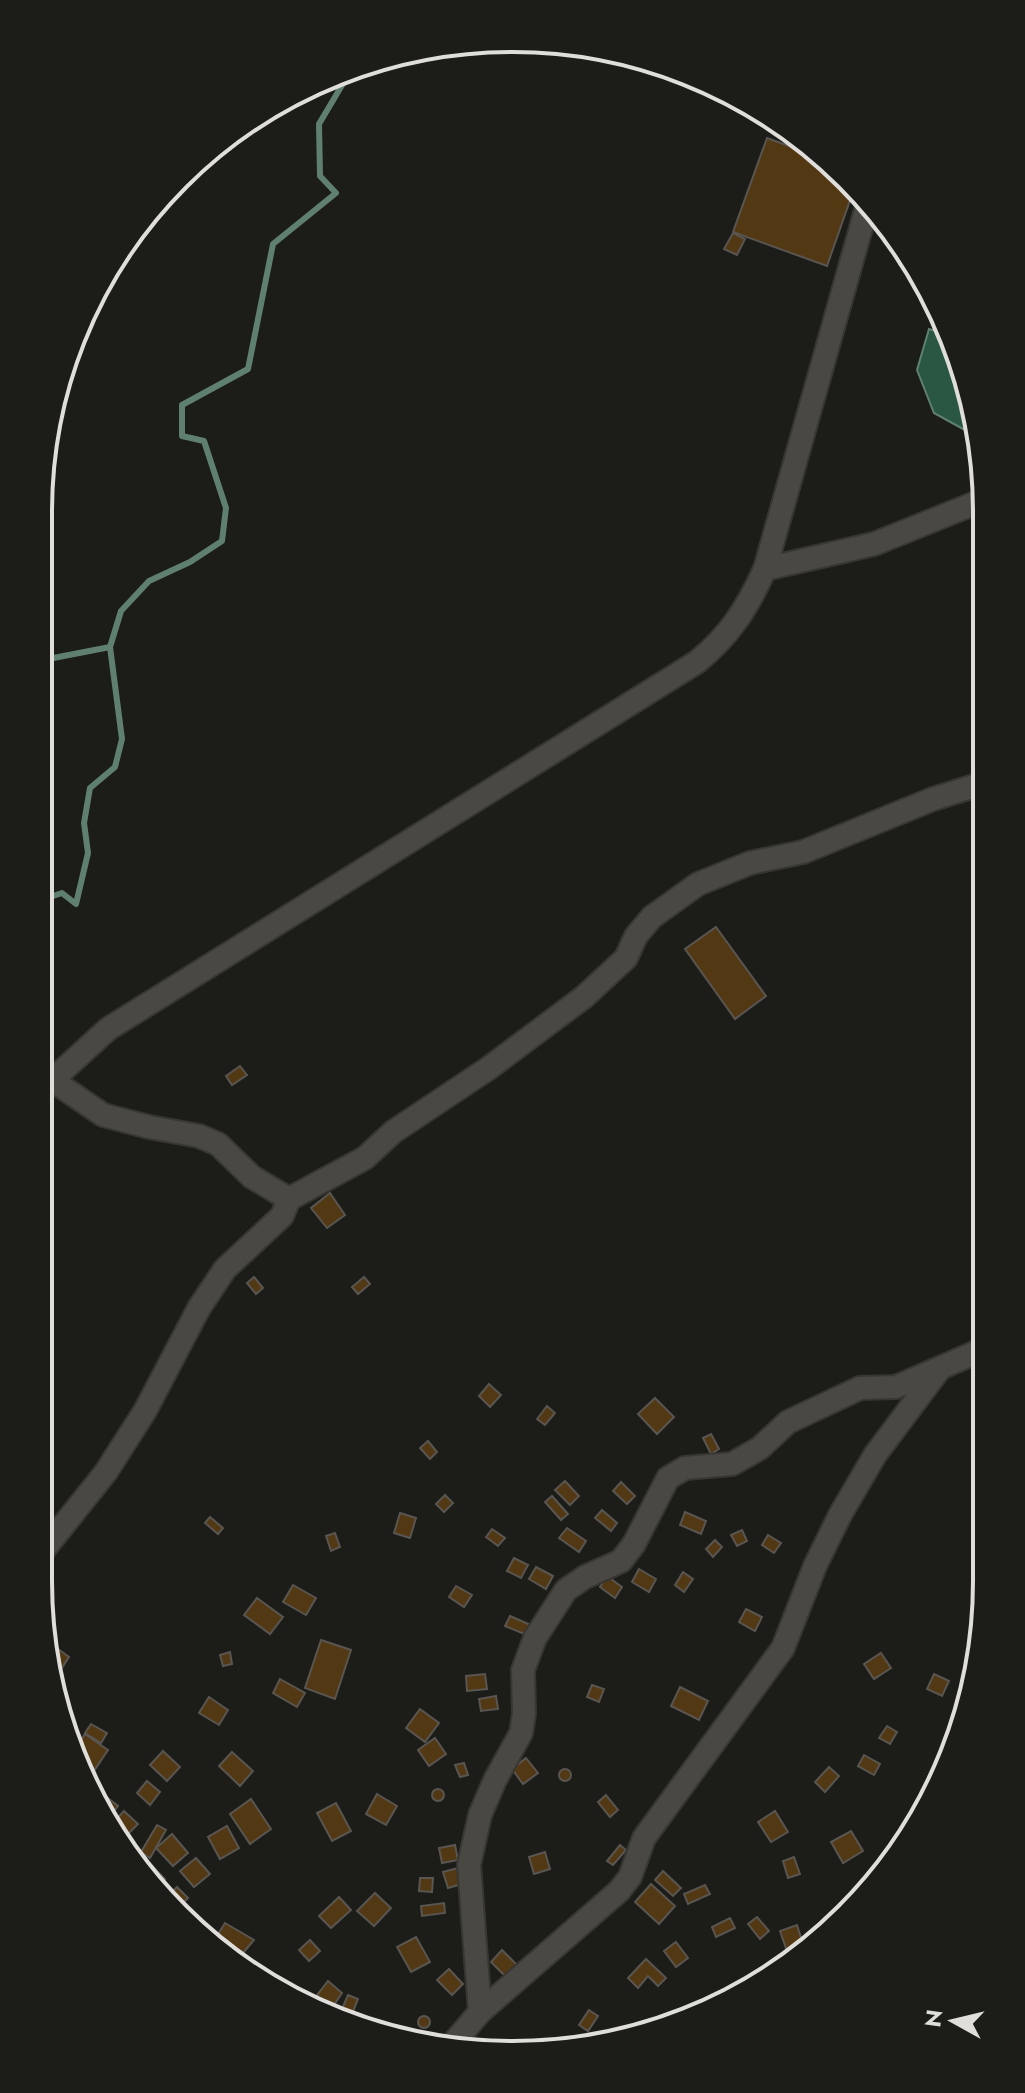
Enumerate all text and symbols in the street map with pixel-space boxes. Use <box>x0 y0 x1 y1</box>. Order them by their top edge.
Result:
north arrow <box>913 1981 993 2061</box>
text: N <box>916 2007 950 2029</box>

